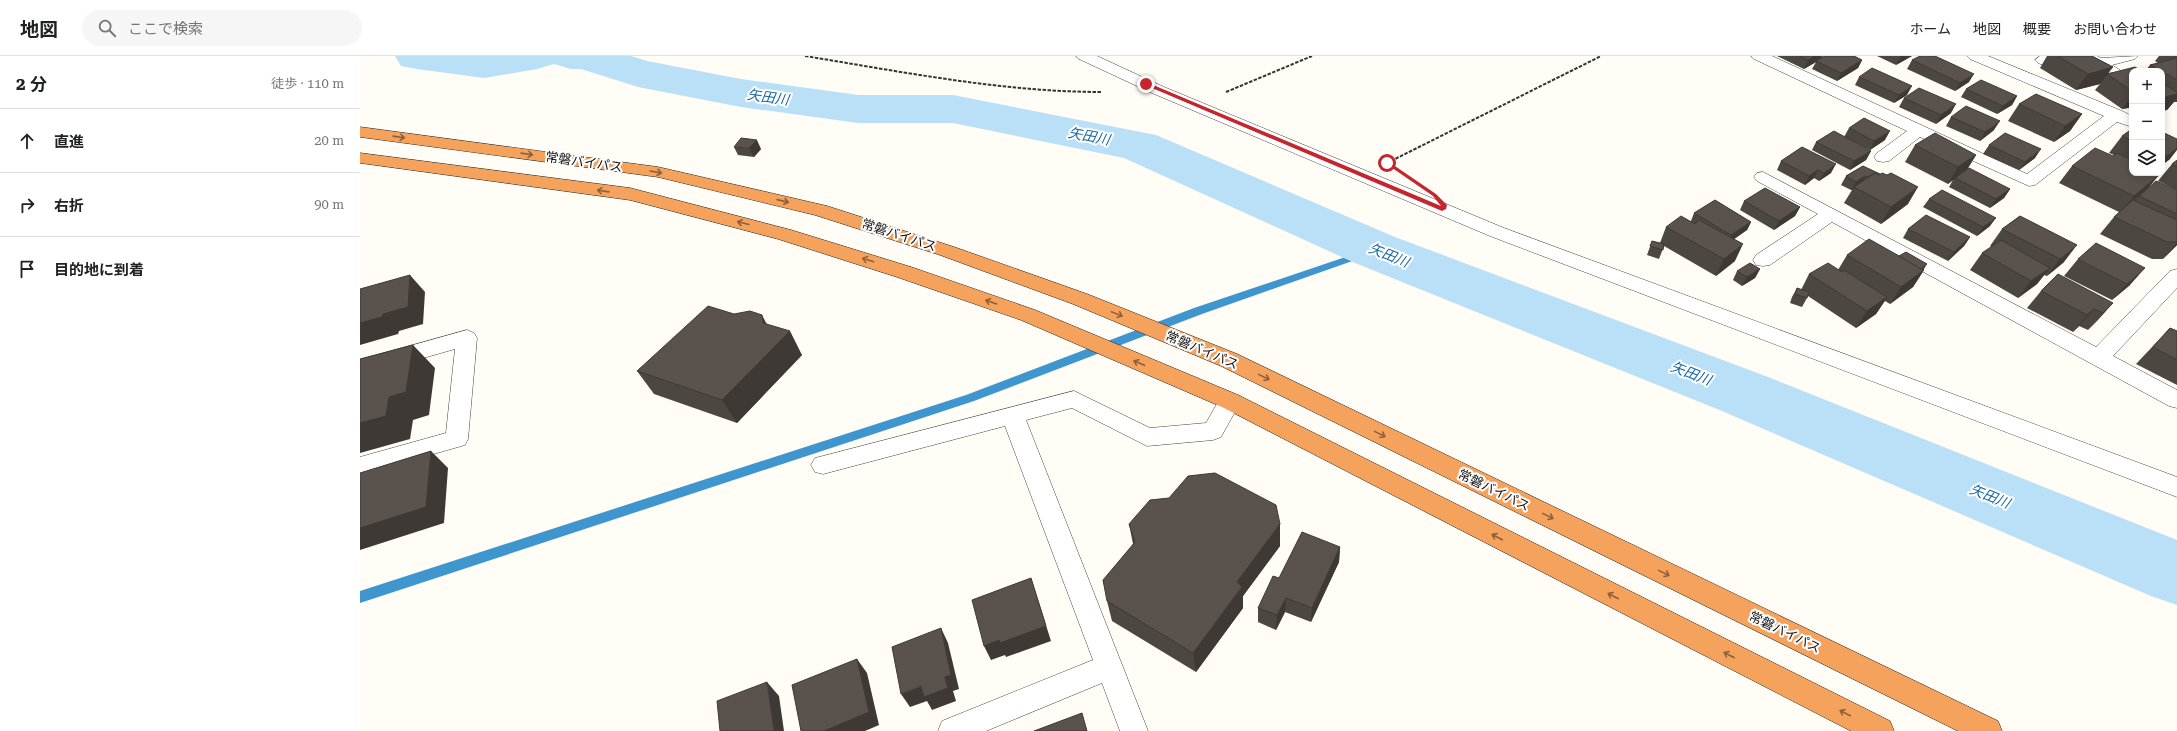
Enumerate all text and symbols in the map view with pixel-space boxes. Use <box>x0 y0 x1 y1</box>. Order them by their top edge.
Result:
search box <box>82 10 362 46</box>
icon: search <box>96 17 118 39</box>
text: 地図 <box>20 18 58 41</box>
text: ここで検索 <box>128 20 203 38</box>
text: ホーム <box>1909 21 1951 37</box>
text: 地図 <box>1973 21 2001 37</box>
text: 概要 <box>2023 21 2051 37</box>
text: お問い合わせ <box>2073 21 2157 37</box>
map controls <box>2129 68 2165 176</box>
button: + <box>2129 68 2165 104</box>
text: 2 分 <box>16 74 47 94</box>
route end <box>1137 75 1155 93</box>
text: 徒歩 · 110 m <box>271 76 344 91</box>
water label: 矢田川 <box>746 86 792 108</box>
button: − <box>2129 104 2165 140</box>
water label: 矢田川 <box>1067 124 1113 148</box>
icon: ahead <box>16 130 38 152</box>
text: 直進 <box>54 133 84 151</box>
text: 20 m <box>314 133 344 148</box>
one-way arrow <box>392 133 405 141</box>
button: layers <box>2129 140 2165 176</box>
street label: 常磐バイパス <box>544 149 624 175</box>
one-way arrow <box>521 151 534 158</box>
route start <box>1378 154 1396 172</box>
one-way arrow <box>649 168 662 176</box>
one-way arrow <box>597 187 610 195</box>
icon: right <box>16 194 38 216</box>
text: 右折 <box>54 197 84 215</box>
text: 90 m <box>314 197 344 212</box>
one-way arrow <box>776 198 789 205</box>
street label: 常磐バイパス <box>860 216 938 254</box>
one-way arrow <box>737 219 750 226</box>
water label: 矢田川 <box>1367 240 1413 271</box>
one-way arrow <box>861 256 874 263</box>
icon: arrive <box>16 258 38 280</box>
text: 目的地に到着 <box>54 261 144 279</box>
one-way arrow <box>984 298 997 305</box>
one-way arrow <box>1110 311 1122 319</box>
street label: 常磐バイパス <box>1163 328 1241 372</box>
one-way arrow <box>1133 358 1145 366</box>
water label: 矢田川 <box>1669 358 1715 389</box>
one-way arrow <box>1257 374 1269 381</box>
one-way arrow <box>1374 431 1386 438</box>
street label: 常磐バイパス <box>1456 466 1532 514</box>
water label: 矢田川 <box>1968 481 2014 512</box>
one-way arrow <box>1541 513 1553 520</box>
one-way arrow <box>1492 533 1504 540</box>
one-way arrow <box>1658 570 1670 577</box>
one-way arrow <box>1608 592 1620 599</box>
street label: 常磐バイパス <box>1747 608 1823 656</box>
one-way arrow <box>1724 650 1736 658</box>
one-way arrow <box>1839 709 1851 717</box>

